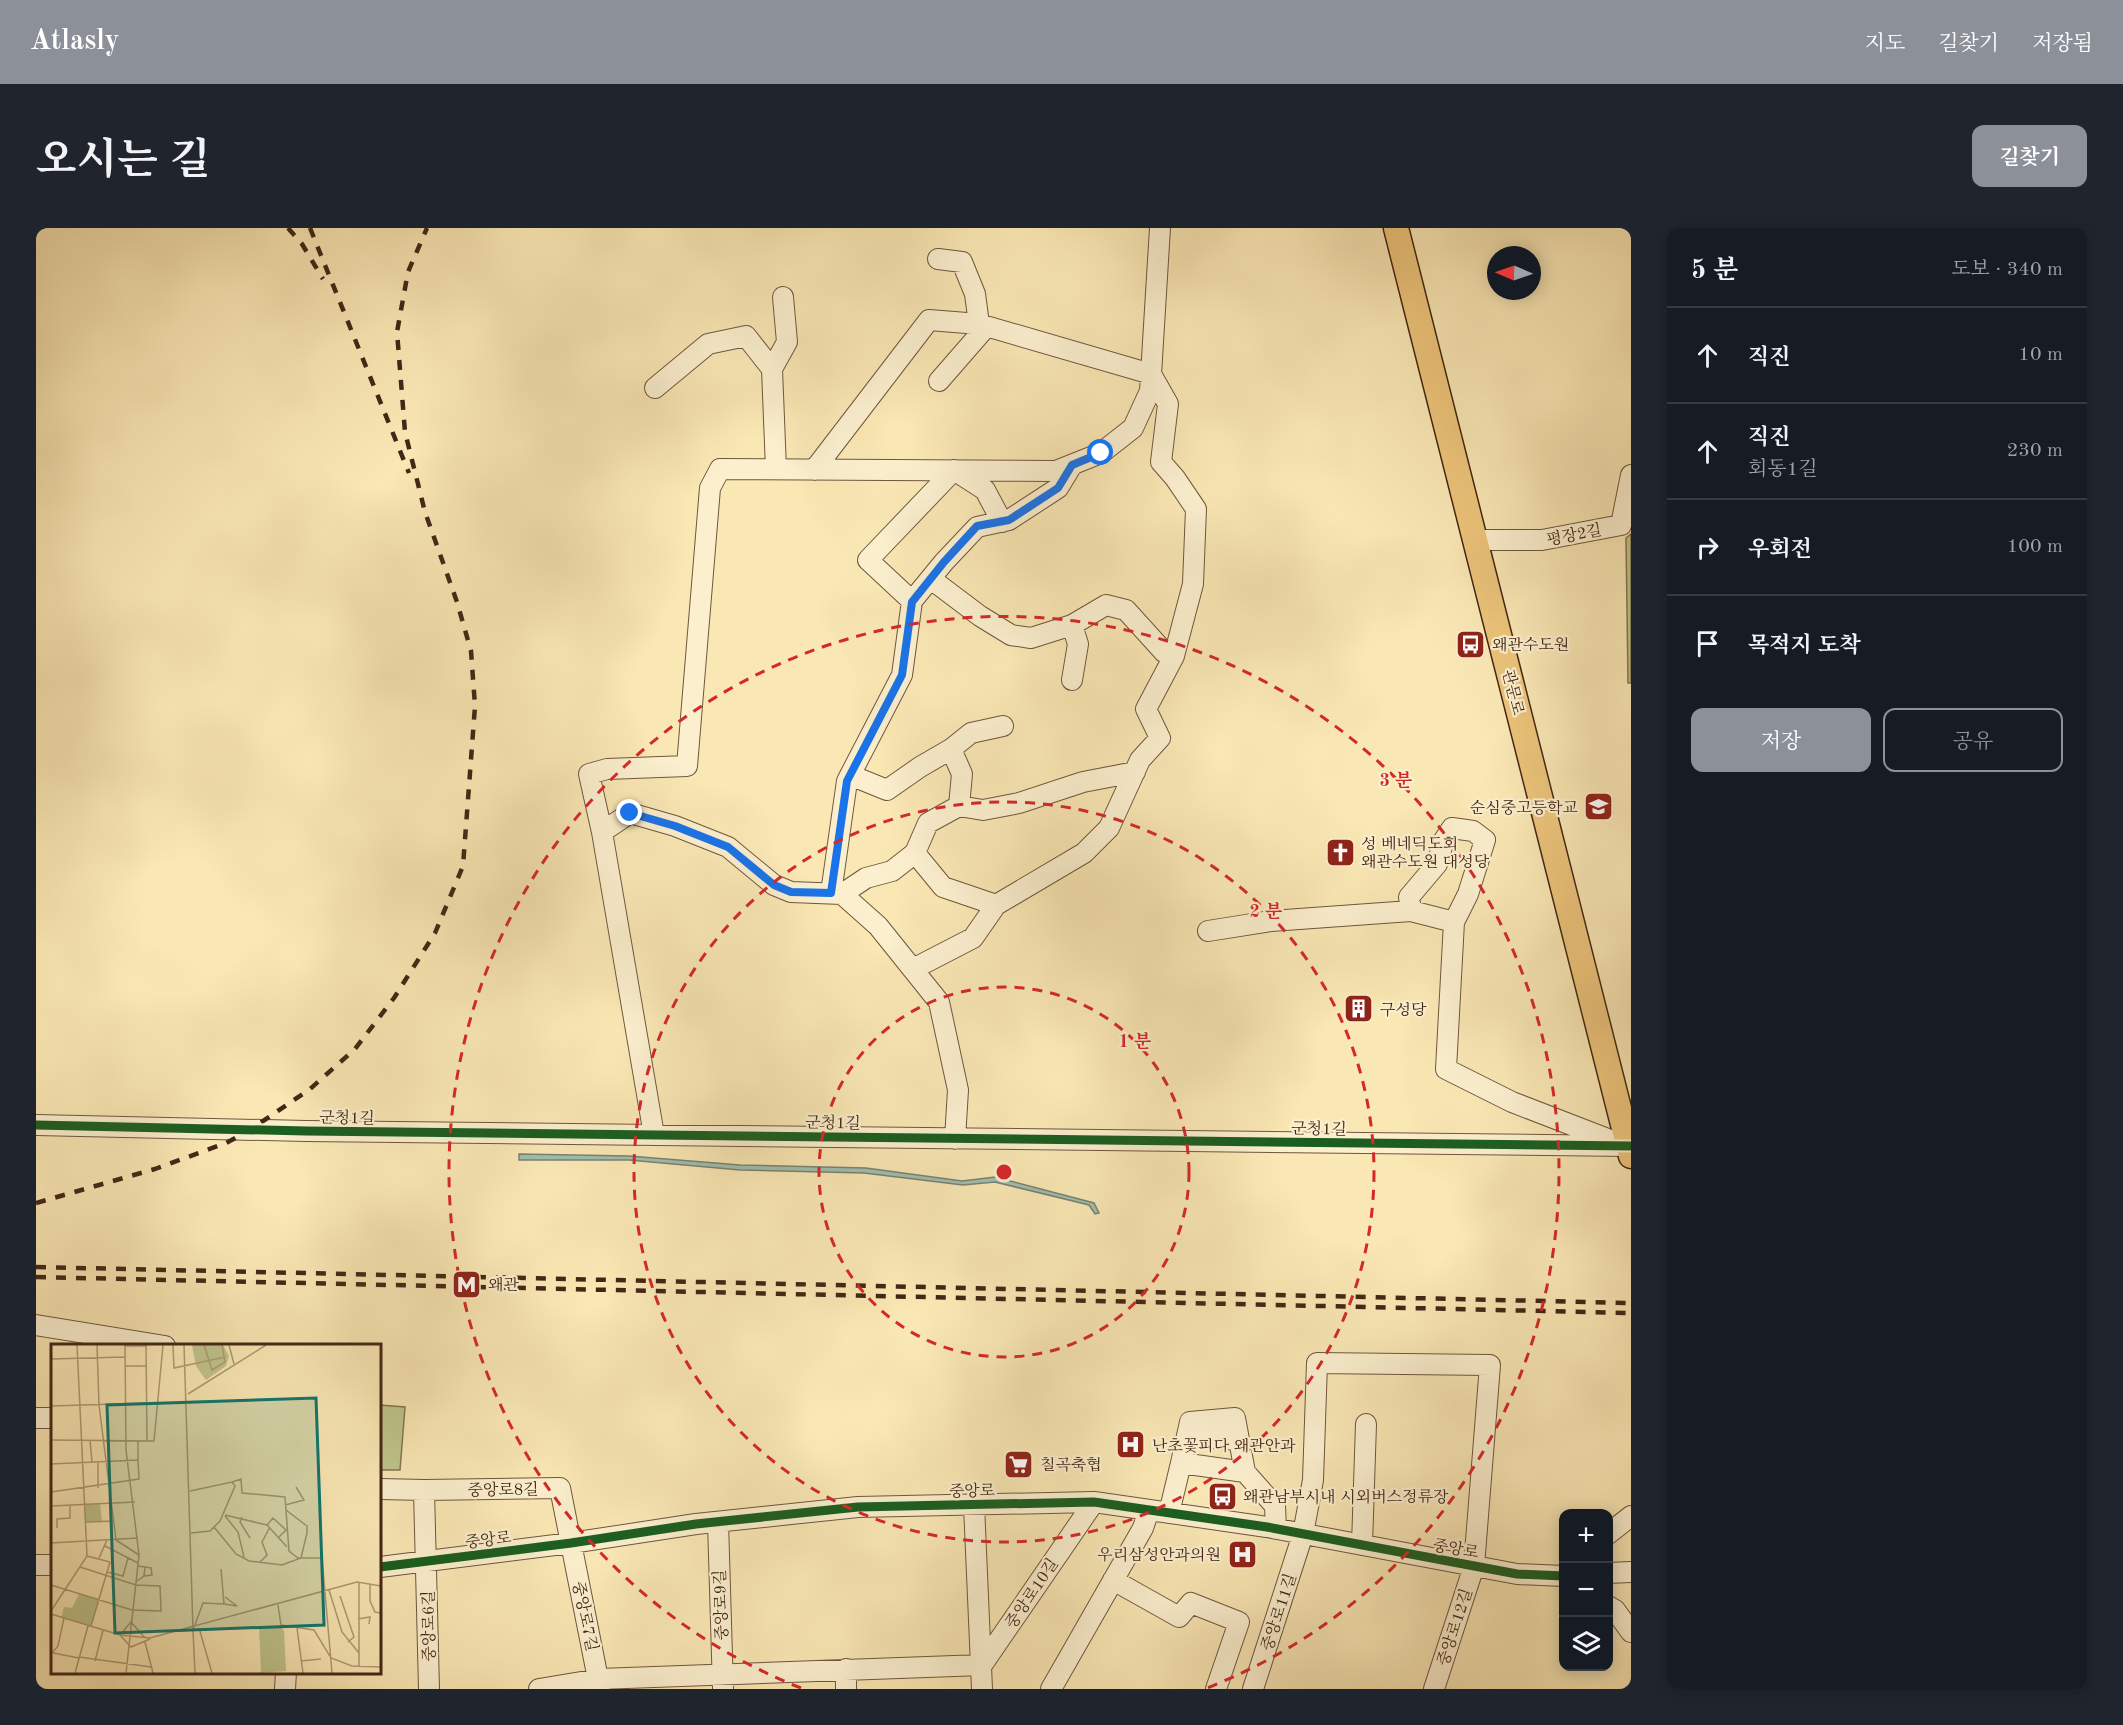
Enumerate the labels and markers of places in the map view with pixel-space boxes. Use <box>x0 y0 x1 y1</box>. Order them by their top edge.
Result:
bus stop icon: 왜관수도원 <box>1455 628 1487 660</box>
place label: 왜관수도원 <box>1492 636 1569 654</box>
school or university icon: 순심중고등학교 <box>1583 791 1615 823</box>
place label: 순심중고등학교 <box>1470 799 1578 817</box>
church icon: 성 베네딕도회 왜관수도원 대성당 <box>1324 836 1356 868</box>
place label: 성 베네딕도회 왜관수도원 대성당 <box>1361 836 1490 871</box>
building icon: 구성당 <box>1343 993 1375 1025</box>
place label: 구성당 <box>1380 1002 1427 1019</box>
centre of rings <box>994 1162 1014 1182</box>
metro station icon: 왜관 <box>451 1268 483 1300</box>
place label: 왜관 <box>488 1277 519 1294</box>
hospital icon: 난초꽃피다 왜관안과 <box>1115 1429 1147 1461</box>
place label: 난초꽃피다 왜관안과 <box>1152 1437 1296 1455</box>
supermarket icon: 칠곡축협 <box>1003 1448 1035 1480</box>
place label: 칠곡축협 <box>1040 1456 1102 1474</box>
bus stop icon: 왜관남부시내 시외버스정류장 <box>1206 1480 1238 1512</box>
place label: 왜관남부시내 시외버스정류장 <box>1243 1489 1449 1506</box>
hospital icon: 우리삼성안과의원 <box>1226 1538 1258 1570</box>
place label: 우리삼성안과의원 <box>1097 1547 1221 1564</box>

